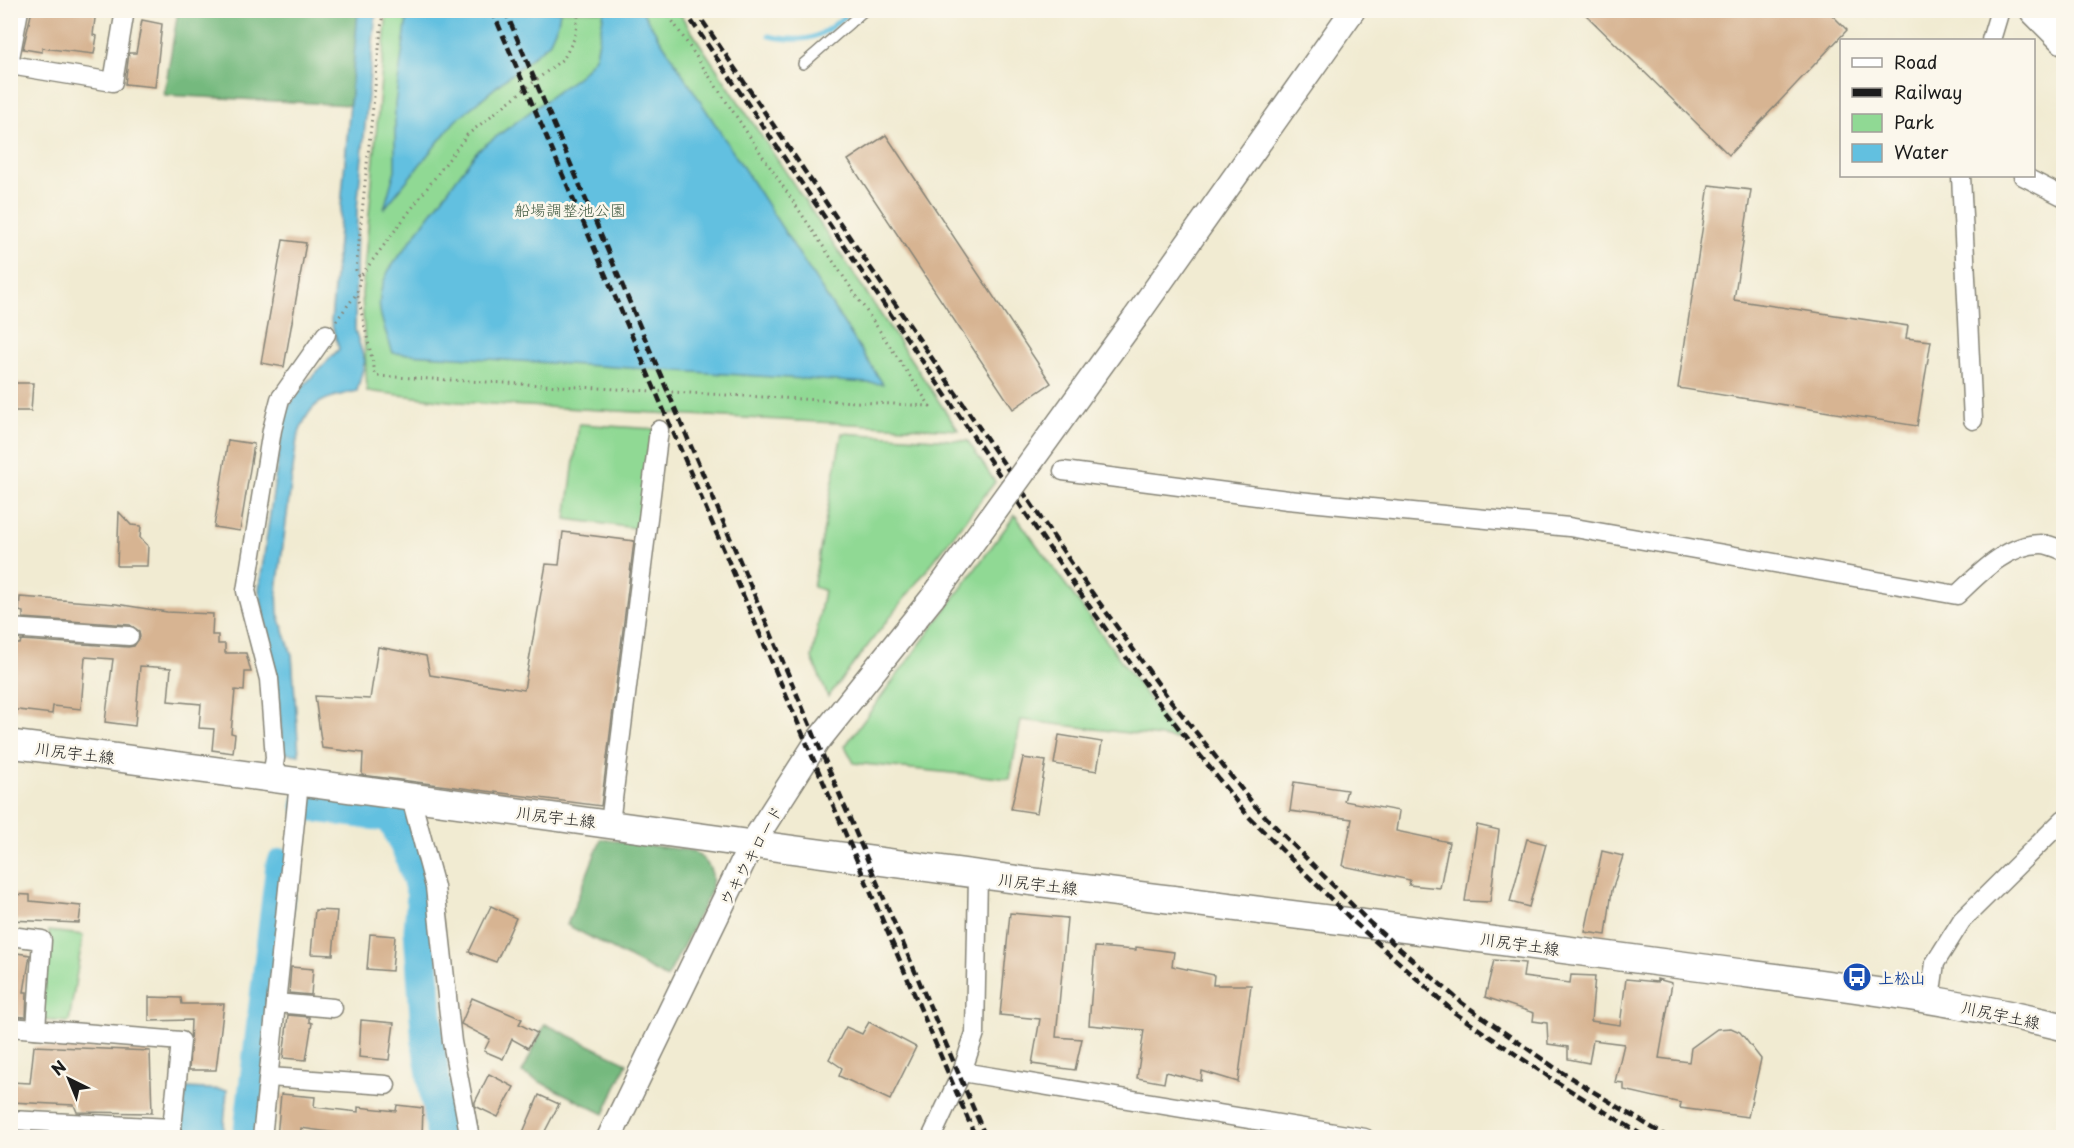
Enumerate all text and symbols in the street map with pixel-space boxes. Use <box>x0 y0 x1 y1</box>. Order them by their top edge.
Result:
legend <box>1840 39 2035 177</box>
text: Road <box>1894 48 1938 75</box>
text: Railway <box>1894 78 1962 105</box>
text: Park <box>1894 108 1934 135</box>
text: Water <box>1894 138 1949 165</box>
park label: 船場調整池公園 <box>514 197 626 221</box>
street label: 川尻宇土線 <box>34 735 116 769</box>
street label: 川尻宇土線 <box>515 799 597 833</box>
street label: ウキウキロード <box>712 800 788 910</box>
street label: 川尻宇土線 <box>997 866 1079 900</box>
street label: 川尻宇土線 <box>1479 926 1561 960</box>
bus stop icon: 上松山 <box>1841 961 1873 993</box>
place label: 上松山 <box>1878 965 1926 989</box>
street label: 川尻宇土線 <box>1959 994 2043 1034</box>
north arrow <box>39 1049 99 1109</box>
text: N <box>45 1054 71 1080</box>

